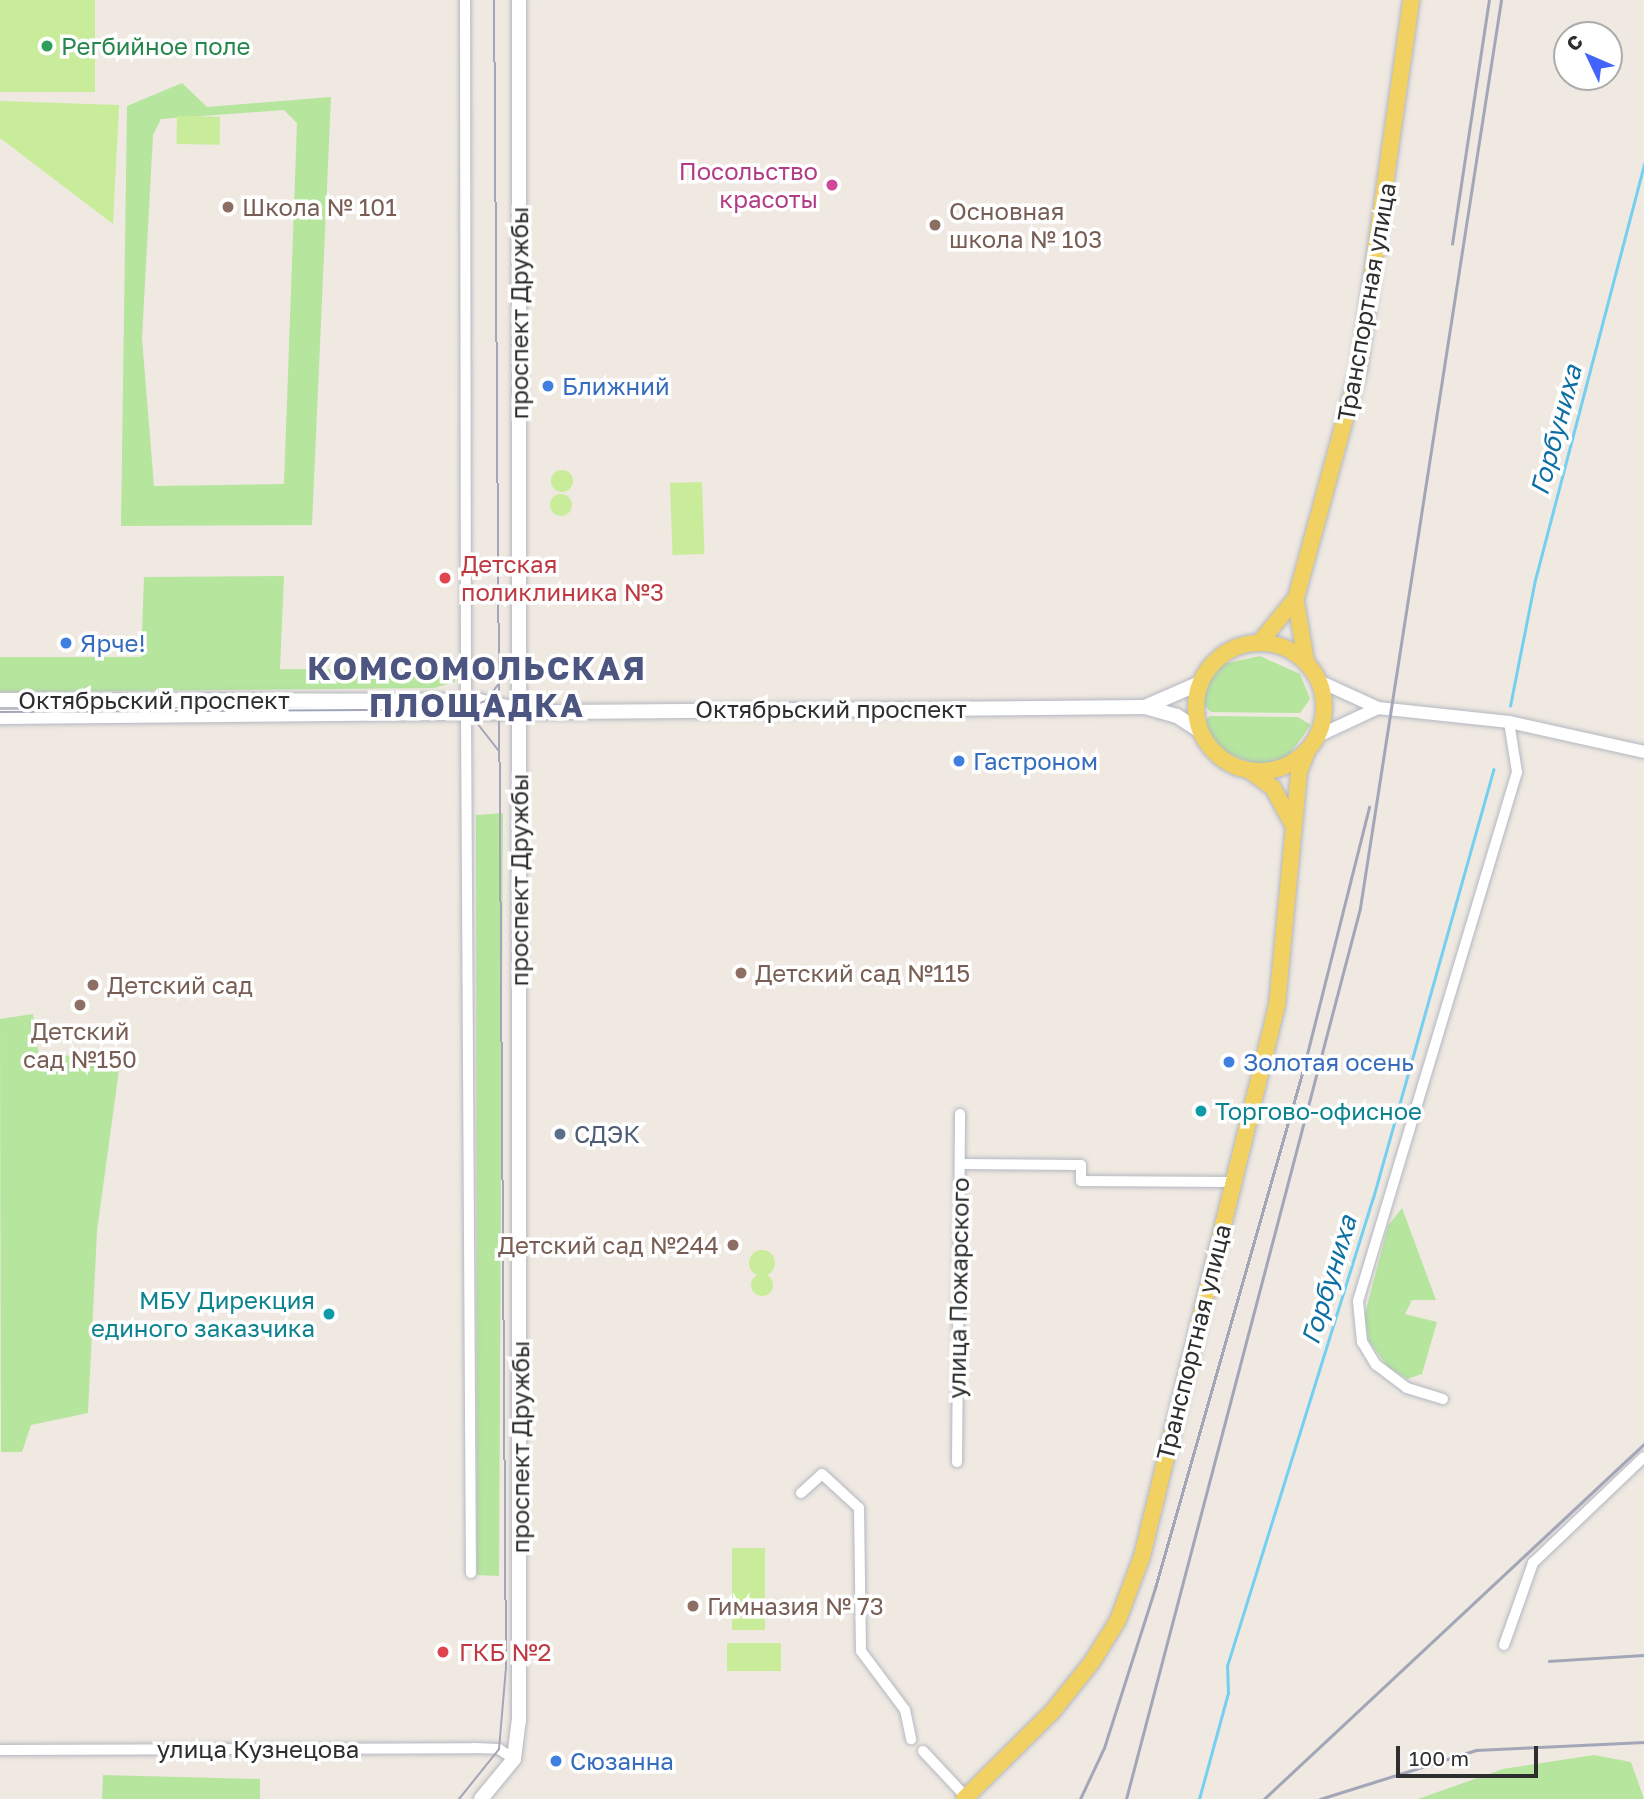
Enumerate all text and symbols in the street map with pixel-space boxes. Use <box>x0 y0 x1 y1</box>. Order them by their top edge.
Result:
north arrow <box>1553 21 1623 91</box>
text: С <box>1561 30 1587 55</box>
place label: Регбийное поле <box>61 32 250 60</box>
marker: Регбийное поле <box>39 38 55 54</box>
place label: Посольство красоты <box>679 157 818 213</box>
marker: Посольство красоты <box>824 177 840 193</box>
street label: Транспортная улица <box>1331 180 1401 424</box>
place label: Школа № 101 <box>242 193 397 221</box>
place label: Основная школа № 103 <box>949 197 1102 253</box>
marker: Школа № 101 <box>220 199 236 215</box>
street label: проспект Дружбы <box>505 207 533 419</box>
marker: Основная школа № 103 <box>927 217 943 233</box>
water label: Горбуниха <box>1524 362 1588 498</box>
place label: Ближний <box>562 372 670 400</box>
marker: Ближний <box>540 378 556 394</box>
place label: Детская поликлиника №3 <box>461 550 664 606</box>
marker: Детская поликлиника №3 <box>435 568 455 588</box>
place label: Ярче! <box>80 629 146 657</box>
marker: Ярче! <box>58 635 74 651</box>
district label: КОМСОМОЛЬСКАЯ ПЛОЩАДКА <box>309 650 645 725</box>
street label: Октябрьский проспект <box>18 686 290 714</box>
street label: Октябрьский проспект <box>695 695 967 723</box>
place label: Гастроном <box>973 747 1098 775</box>
marker: Гастроном <box>951 753 967 769</box>
street label: проспект Дружбы <box>505 774 533 986</box>
place label: Детский сад №115 <box>755 959 970 987</box>
marker: Детский сад №115 <box>733 965 749 981</box>
place label: Детский сад <box>107 971 253 999</box>
marker: Детский сад <box>85 977 101 993</box>
marker: Детский сад №150 <box>72 997 88 1013</box>
place label: Детский сад №150 <box>23 1017 137 1073</box>
place label: Золотая осень <box>1243 1048 1414 1076</box>
marker: Золотая осень <box>1221 1054 1237 1070</box>
place label: Торгово-офисное <box>1215 1097 1422 1125</box>
marker: Торгово-офисное <box>1193 1103 1209 1119</box>
place label: СДЭК <box>574 1120 640 1148</box>
marker: СДЭК <box>552 1126 568 1142</box>
street label: улица Пожарского <box>942 1177 974 1399</box>
water label: Горбуниха <box>1295 1212 1363 1348</box>
street label: Транспортная улица <box>1150 1221 1236 1463</box>
place label: Детский сад №244 <box>498 1231 719 1259</box>
marker: Детский сад №244 <box>725 1237 741 1253</box>
place label: МБУ Дирекция единого заказчика <box>91 1286 315 1342</box>
marker: МБУ Дирекция единого заказчика <box>321 1306 337 1322</box>
street label: проспект Дружбы <box>506 1341 534 1553</box>
place label: Гимназия № 73 <box>707 1592 884 1620</box>
marker: Гимназия № 73 <box>685 1598 701 1614</box>
place label: ГКБ №2 <box>459 1638 551 1666</box>
marker: ГКБ №2 <box>433 1642 453 1662</box>
scale bar <box>1399 1732 1541 1776</box>
street label: улица Кузнецова <box>157 1735 359 1763</box>
text: 100 m <box>1409 1745 1469 1771</box>
place label: Сюзанна <box>570 1747 674 1775</box>
marker: Сюзанна <box>548 1753 564 1769</box>

